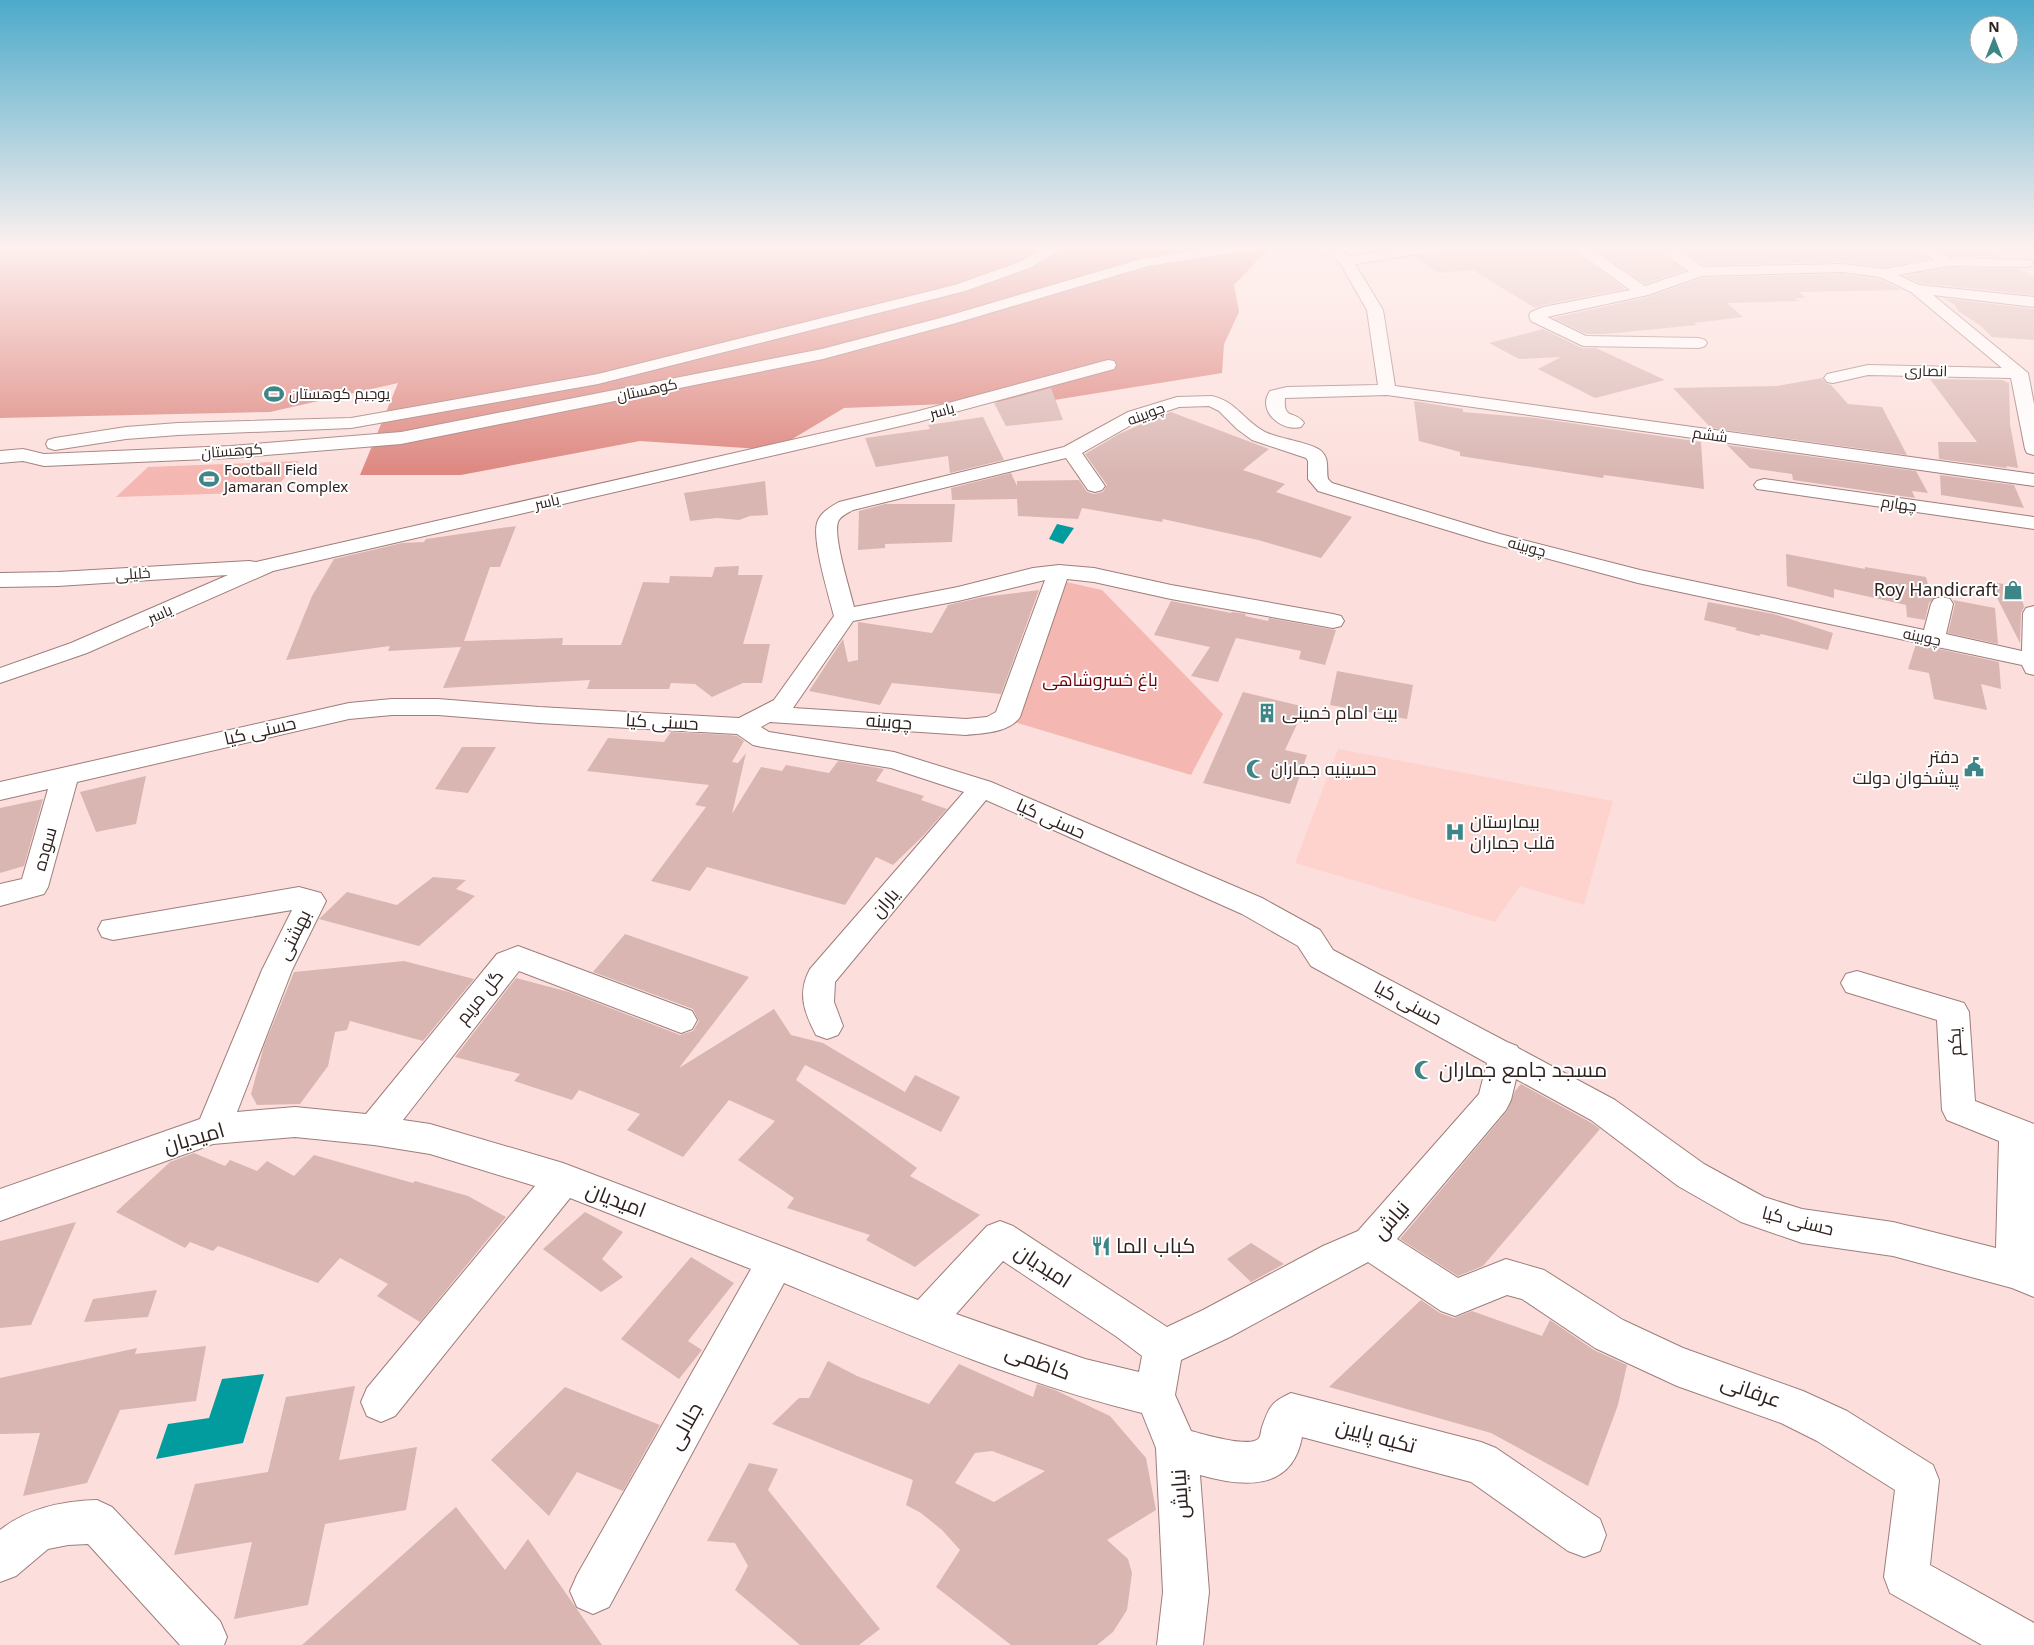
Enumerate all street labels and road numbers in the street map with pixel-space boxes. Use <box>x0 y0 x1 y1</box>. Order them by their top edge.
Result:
street label: انصاری <box>1905 360 1948 381</box>
street label: کوهستان <box>615 373 679 406</box>
street label: یاسر <box>926 397 956 423</box>
street label: چوبینه <box>1124 397 1168 430</box>
street label: ششم <box>1691 422 1729 447</box>
street label: کوهستان <box>200 438 263 463</box>
street label: یاسر <box>531 488 561 514</box>
street label: چهارم <box>1880 491 1918 516</box>
street label: چوبینه <box>1506 531 1548 562</box>
street label: خلیلی <box>115 562 151 585</box>
street label: یاسر <box>143 599 175 628</box>
street label: چوبینه <box>1901 622 1943 651</box>
street label: حسنی کیا <box>625 707 699 735</box>
street label: چوبینه <box>865 707 913 736</box>
street label: حسنی کیا <box>221 710 298 750</box>
street label: حسنی کیا <box>1013 792 1090 844</box>
street label: سوده <box>26 824 62 873</box>
street label: یاران <box>865 882 904 922</box>
street label: بهشتی <box>271 905 316 964</box>
street label: گل مریم <box>450 964 509 1029</box>
street label: حسنی کیا <box>1371 974 1446 1030</box>
street label: یکم <box>1941 1027 1968 1057</box>
street label: امیدیان <box>160 1115 228 1159</box>
street label: امیدیان <box>582 1175 650 1223</box>
street label: نیاش <box>1365 1194 1415 1245</box>
street label: حسنی کیا <box>1760 1200 1837 1241</box>
street label: امیدیان <box>1010 1236 1077 1294</box>
street label: کاظمی <box>1002 1336 1075 1386</box>
street label: عرفانی <box>1718 1367 1785 1413</box>
street label: جلالی <box>660 1397 709 1454</box>
street label: تکیه پایین <box>1333 1411 1420 1460</box>
street label: نیایش <box>1163 1468 1195 1520</box>

